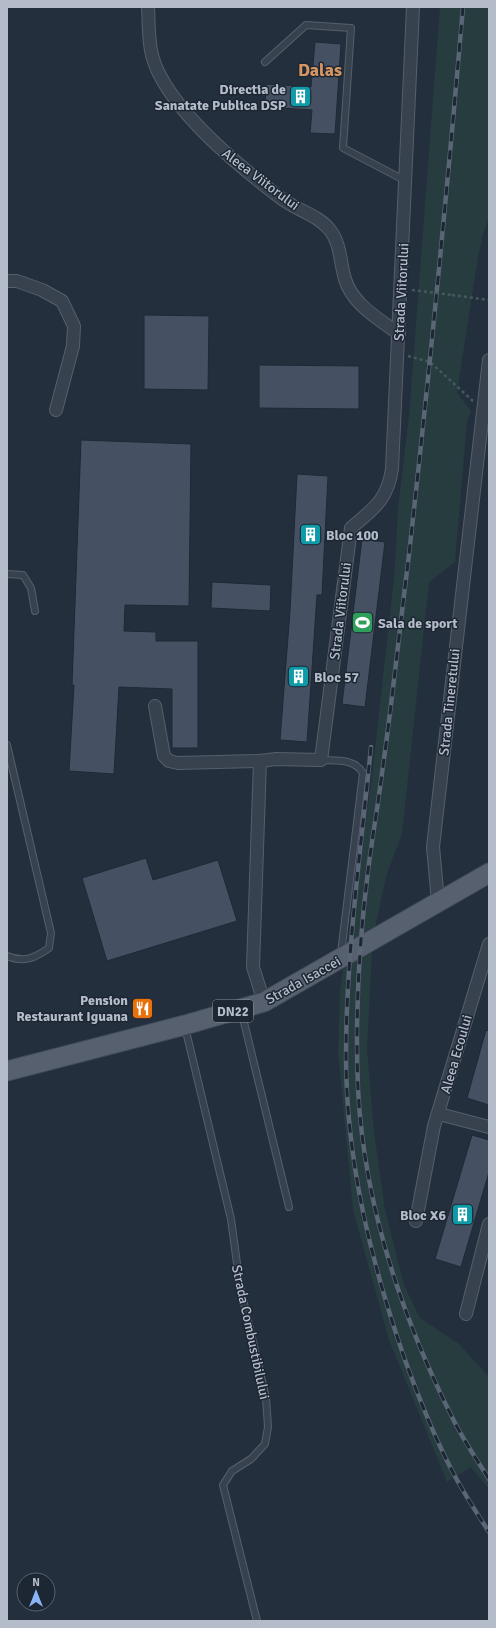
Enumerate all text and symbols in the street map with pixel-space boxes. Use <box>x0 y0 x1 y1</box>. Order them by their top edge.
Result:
district label: Dalas <box>298 59 342 81</box>
place label: Directia de Sanatate Publica DSP <box>155 81 286 114</box>
building icon: Directia de Sanatate Publica DSP <box>288 84 314 110</box>
street label: Aleea Viitorului <box>219 145 303 214</box>
street label: Strada Viitorului <box>390 243 413 341</box>
building icon: Bloc 100 <box>297 522 323 548</box>
place label: Bloc 100 <box>326 527 379 544</box>
street label: Strada Viitorului <box>326 561 355 661</box>
sports icon: Sala de sport <box>350 610 376 636</box>
place label: Sala de sport <box>378 615 458 632</box>
street label: Strada Tineretului <box>435 648 464 756</box>
building icon: Bloc 57 <box>285 664 311 690</box>
place label: Bloc 57 <box>314 669 359 686</box>
street label: Strada Isaccei <box>263 953 344 1008</box>
place label: Pension Restaurant Iguana <box>16 992 128 1025</box>
restaurant icon: Pension Restaurant Iguana <box>130 995 156 1021</box>
road number: DN22 <box>213 1000 253 1022</box>
street label: Aleea Ecoului <box>437 1013 476 1095</box>
building icon: Bloc X6 <box>449 1202 475 1228</box>
place label: Bloc X6 <box>400 1207 446 1224</box>
street label: Strada Combustibilului <box>228 1263 273 1401</box>
north arrow <box>16 1572 56 1612</box>
text: N <box>32 1576 40 1589</box>

